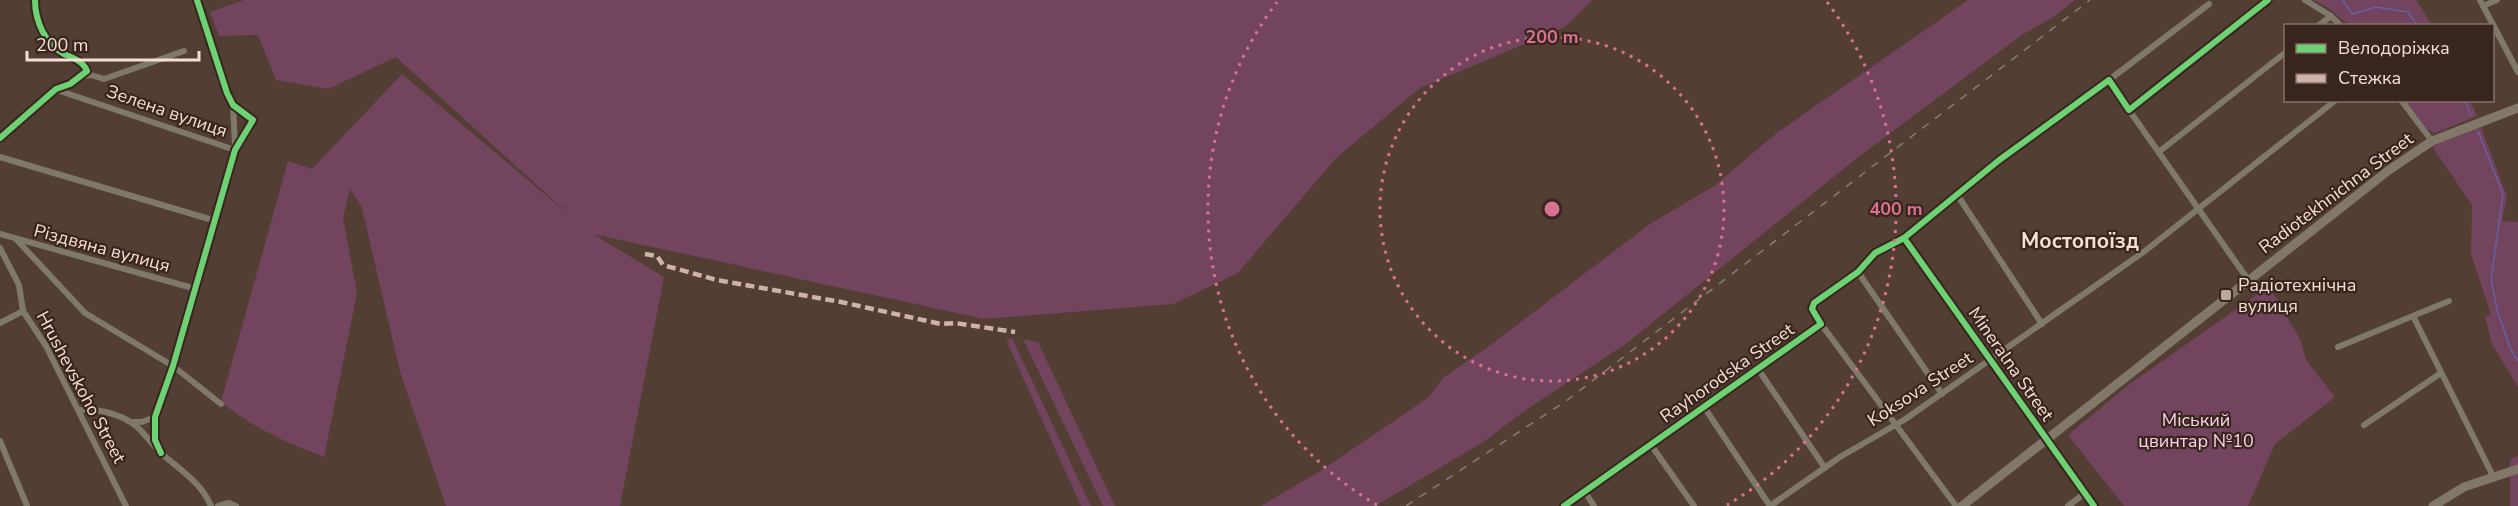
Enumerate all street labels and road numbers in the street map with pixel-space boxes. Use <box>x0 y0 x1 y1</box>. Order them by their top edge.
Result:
street label: Зелена вулиця <box>103 79 231 143</box>
street label: Radiotekhnichna Street <box>2254 127 2419 259</box>
street label: Різдвяна вулиця <box>31 218 173 278</box>
street label: Mineralna Street <box>1963 302 2060 426</box>
street label: Hrushevskoho Street <box>31 307 132 468</box>
street label: Rayhorodska Street <box>1655 317 1799 428</box>
street label: Koksova Street <box>1863 346 1978 432</box>

